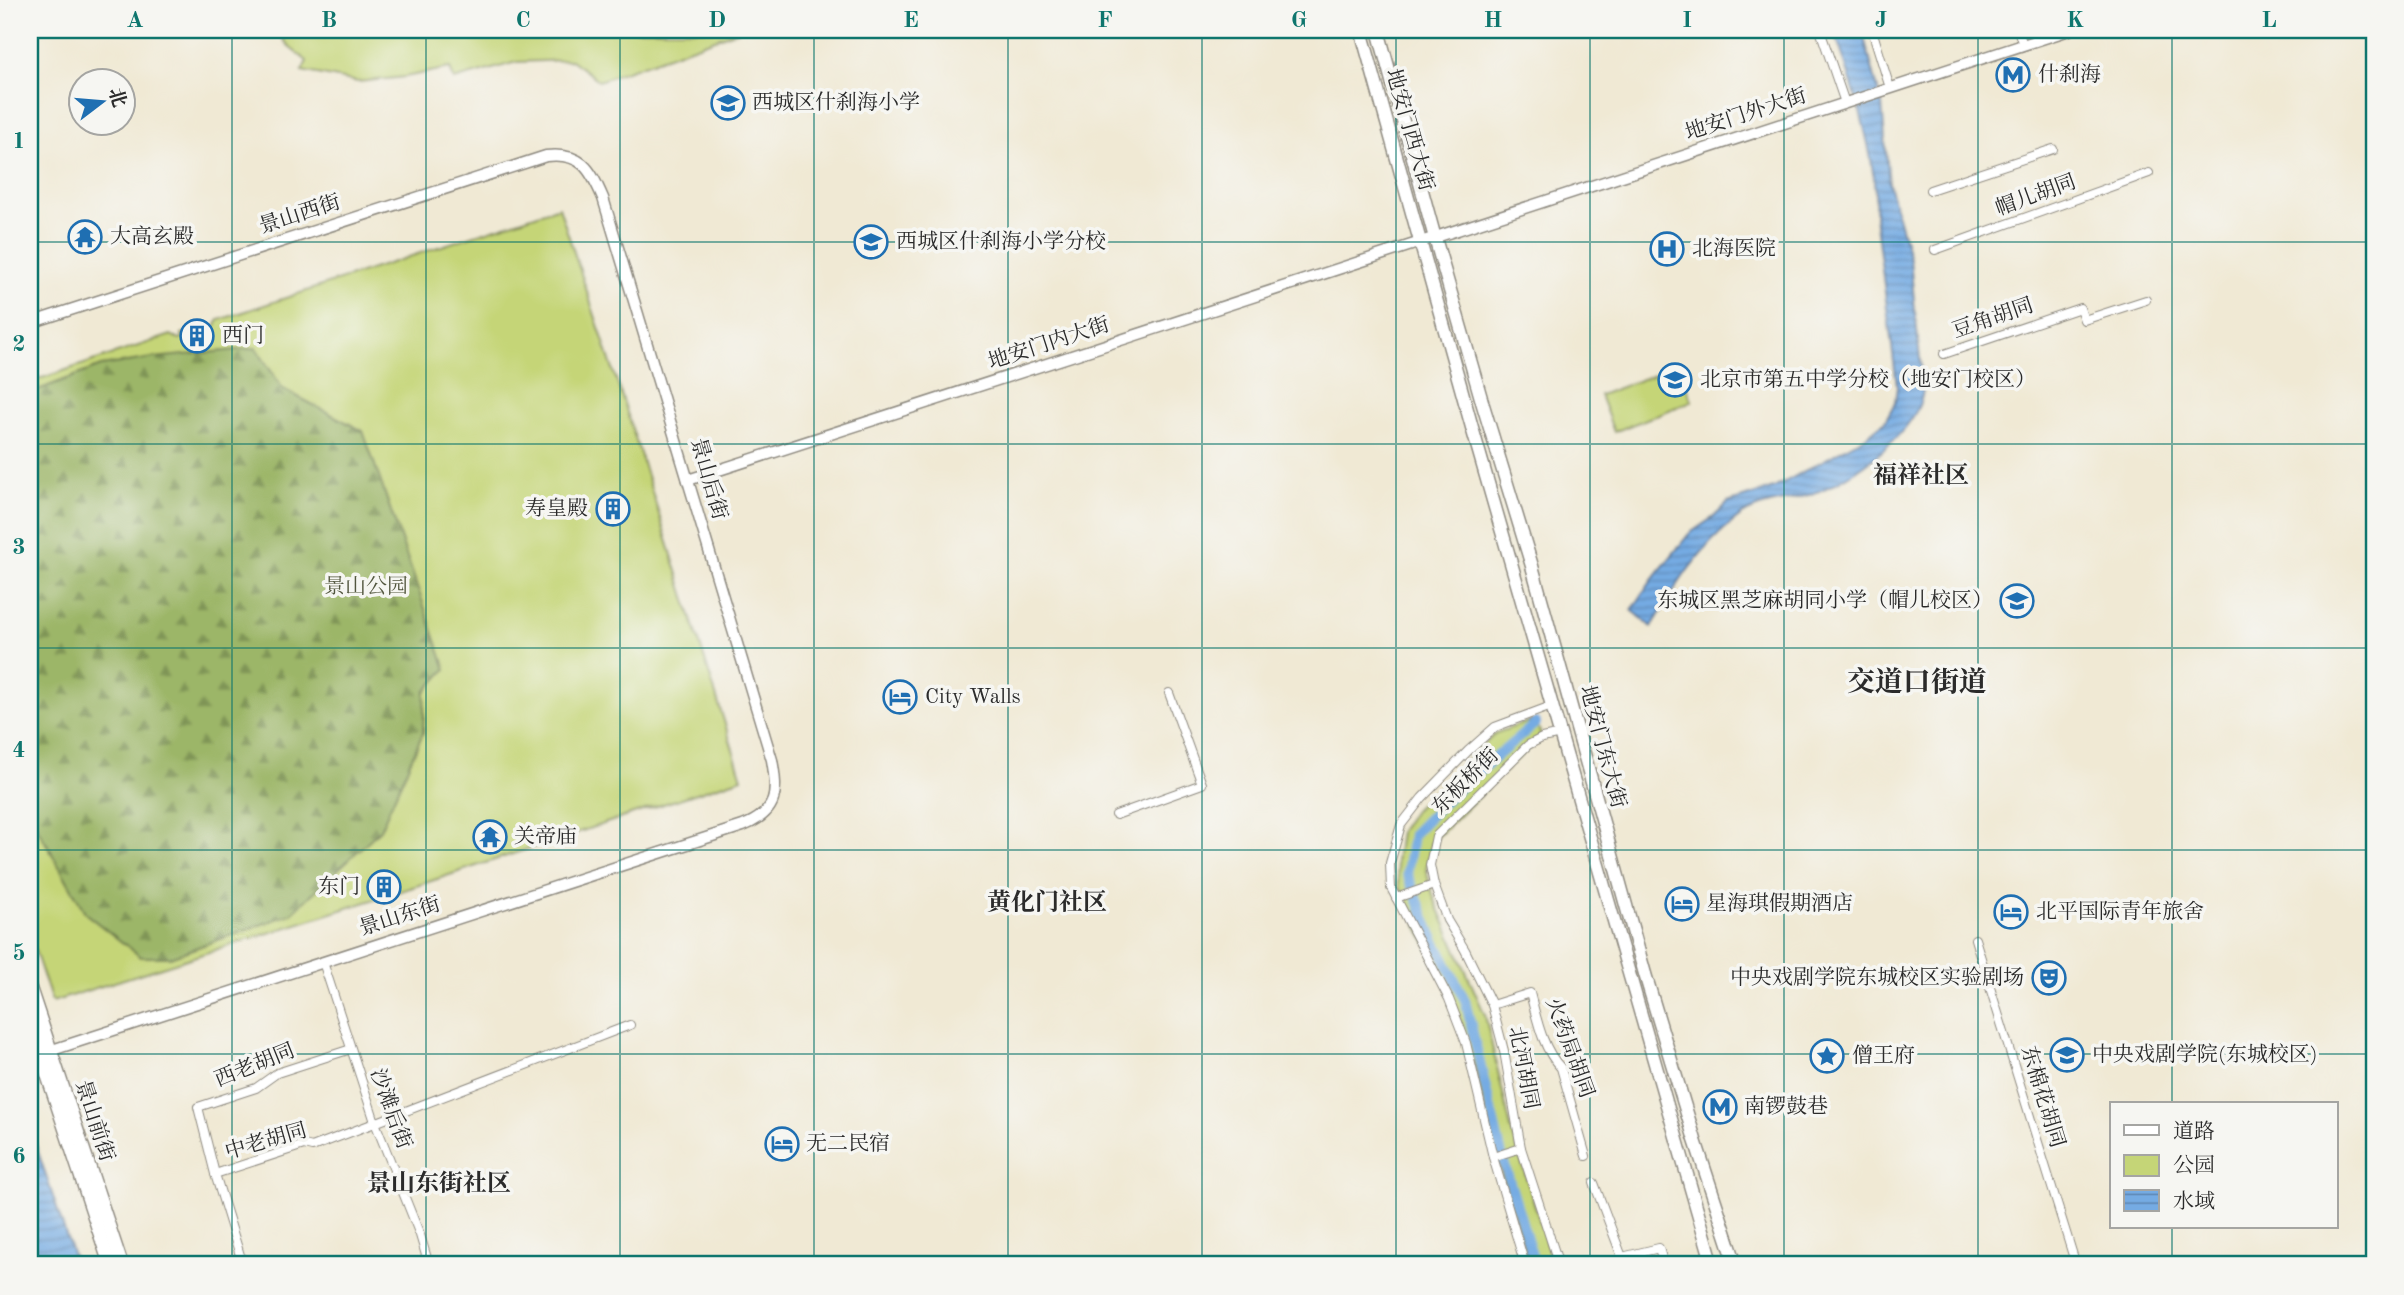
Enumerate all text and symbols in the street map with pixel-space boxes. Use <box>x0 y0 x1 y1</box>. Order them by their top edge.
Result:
text: A <box>126 9 144 32</box>
text: B <box>321 9 337 32</box>
text: C <box>515 9 531 32</box>
text: D <box>708 9 726 32</box>
text: E <box>903 9 919 32</box>
text: F <box>1097 9 1113 32</box>
text: G <box>1291 9 1307 32</box>
text: H <box>1484 9 1502 32</box>
text: I <box>1682 9 1692 32</box>
text: J <box>1875 9 1887 32</box>
text: K <box>2066 9 2084 32</box>
text: L <box>2261 9 2277 32</box>
metro station icon: 什刹海 <box>1994 56 2032 94</box>
place label: 什刹海 <box>2038 63 2101 86</box>
north arrow <box>66 66 136 136</box>
street label: 地安门西大街 <box>1382 66 1438 193</box>
school or university icon: 西城区什刹海小学 <box>709 84 747 122</box>
street label: 地安门外大街 <box>1682 84 1809 144</box>
text: 北 <box>104 86 130 110</box>
place label: 西城区什刹海小学 <box>752 91 920 114</box>
text: 1 <box>12 130 26 153</box>
street label: 帽儿胡同 <box>1992 170 2079 220</box>
street label: 景山西街 <box>256 190 343 238</box>
temple icon: 大高玄殿 <box>66 218 104 256</box>
school or university icon: 西城区什刹海小学分校 <box>852 223 890 261</box>
place label: 大高玄殿 <box>110 225 194 248</box>
place label: 西城区什刹海小学分校 <box>896 230 1106 253</box>
hospital icon: 北海医院 <box>1648 230 1686 268</box>
place label: 北海医院 <box>1692 237 1776 260</box>
street label: 豆角胡同 <box>1949 294 2036 343</box>
street label: 地安门内大街 <box>985 313 1112 373</box>
building icon: 西门 <box>178 317 216 355</box>
place label: 西门 <box>222 324 264 347</box>
text: 2 <box>12 333 26 356</box>
school or university icon: 北京市第五中学分校（地安门校区） <box>1656 361 1694 399</box>
place label: 北京市第五中学分校（地安门校区） <box>1700 368 2036 391</box>
street label: 景山后街 <box>686 435 732 522</box>
district label: 福祥社区 <box>1873 462 1969 489</box>
building icon: 寿皇殿 <box>594 490 632 528</box>
place label: 寿皇殿 <box>525 497 588 520</box>
text: 3 <box>12 536 26 559</box>
park label: 景山公园 <box>324 575 408 598</box>
school or university icon: 东城区黑芝麻胡同小学（帽儿校区） <box>1998 582 2036 620</box>
place label: 东城区黑芝麻胡同小学（帽儿校区） <box>1657 589 1993 612</box>
district label: 交道口街道 <box>1847 666 1987 698</box>
hotel icon: City Walls <box>881 678 919 716</box>
street label: 地安门东大街 <box>1576 683 1630 811</box>
place label: City Walls <box>925 687 1021 708</box>
text: 4 <box>12 739 26 762</box>
street label: 东板桥街 <box>1427 743 1503 819</box>
temple icon: 关帝庙 <box>471 818 509 856</box>
place label: 关帝庙 <box>514 825 577 848</box>
building icon: 东门 <box>365 868 403 906</box>
place label: 东门 <box>318 875 360 898</box>
hotel icon: 星海琪假期酒店 <box>1663 885 1701 923</box>
district label: 黄化门社区 <box>987 889 1107 916</box>
street label: 景山东街 <box>356 892 443 940</box>
place label: 星海琪假期酒店 <box>1706 892 1853 915</box>
hotel icon: 北平国际青年旅舍 <box>1992 893 2030 931</box>
place label: 北平国际青年旅舍 <box>2036 899 2204 923</box>
text: 5 <box>12 942 26 965</box>
theatre icon: 中央戏剧学院东城校区实验剧场 <box>2030 959 2068 997</box>
place label: 中央戏剧学院东城校区实验剧场 <box>1730 966 2024 989</box>
street label: 火药局胡同 <box>1541 994 1599 1101</box>
street label: 北河胡同 <box>1505 1024 1543 1111</box>
school or university icon: 中央戏剧学院(东城校区) <box>2048 1036 2086 1074</box>
place icon: 僧王府 <box>1808 1037 1846 1075</box>
street label: 西老胡同 <box>211 1039 298 1091</box>
street label: 东棉花胡同 <box>2017 1043 2069 1150</box>
place label: 中央戏剧学院(东城校区) <box>2092 1043 2318 1066</box>
place label: 僧王府 <box>1852 1044 1915 1067</box>
street label: 沙滩后街 <box>366 1065 416 1152</box>
street label: 景山前街 <box>71 1077 119 1164</box>
metro station icon: 南锣鼓巷 <box>1701 1088 1739 1126</box>
place label: 南锣鼓巷 <box>1744 1095 1828 1118</box>
legend <box>2110 1102 2338 1228</box>
street label: 中老胡同 <box>222 1118 309 1164</box>
text: 道路 <box>2173 1120 2215 1143</box>
hotel icon: 无二民宿 <box>763 1125 801 1163</box>
place label: 无二民宿 <box>806 1132 890 1155</box>
text: 6 <box>12 1145 26 1168</box>
text: 公园 <box>2173 1154 2215 1177</box>
district label: 景山东街社区 <box>367 1170 511 1197</box>
text: 水域 <box>2173 1190 2215 1213</box>

